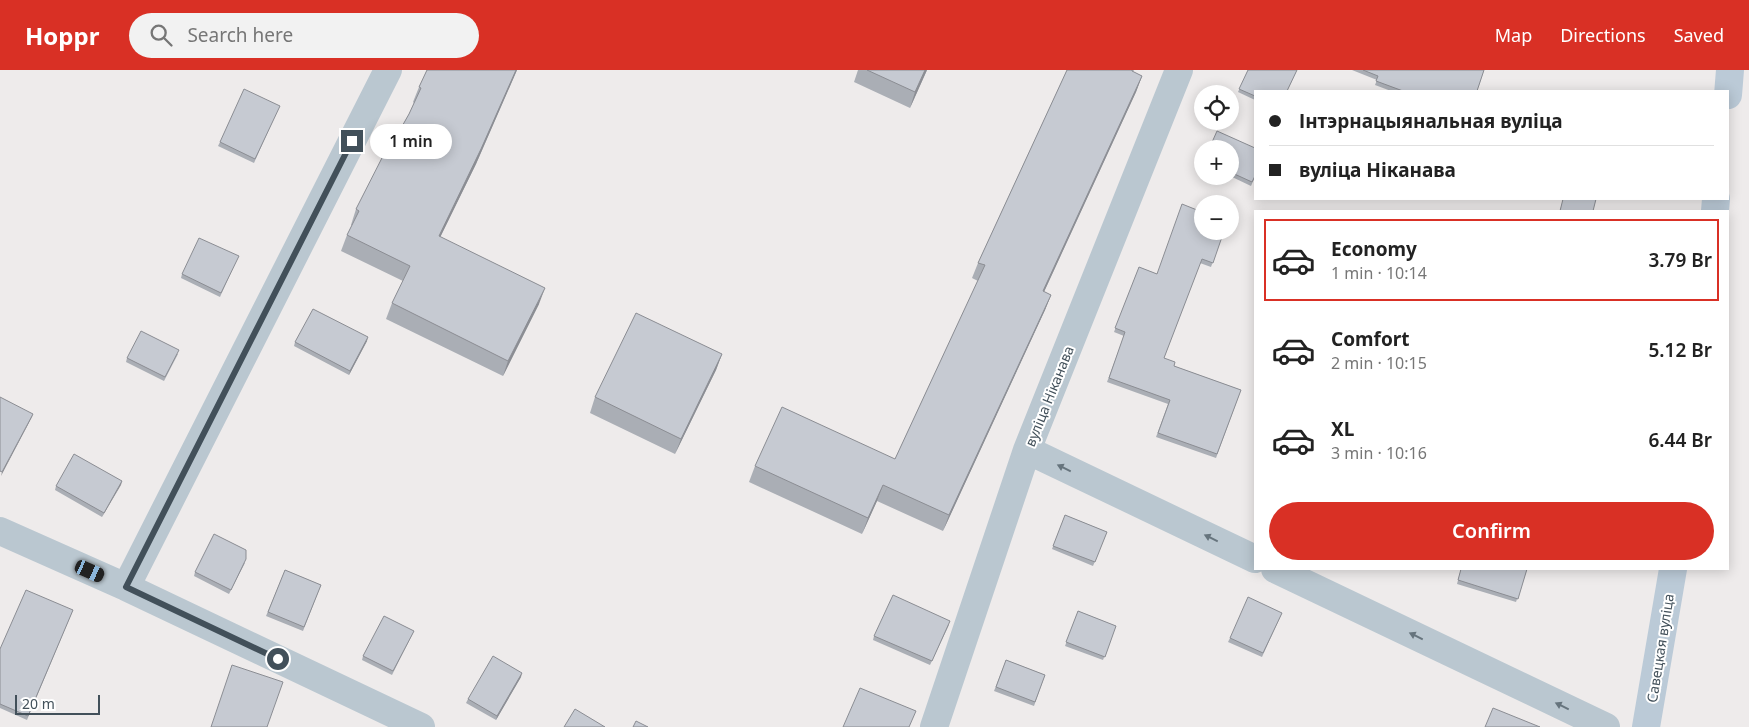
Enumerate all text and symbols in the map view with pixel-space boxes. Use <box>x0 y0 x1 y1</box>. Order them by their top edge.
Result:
search box <box>129 13 479 58</box>
text: Hoppr <box>25 19 99 52</box>
icon: search <box>147 21 175 49</box>
text: Search here <box>187 22 293 48</box>
text: Map <box>1495 23 1532 47</box>
text: Directions <box>1560 23 1646 47</box>
text: Saved <box>1674 23 1724 47</box>
map controls <box>1194 85 1239 240</box>
button: locate <box>1194 85 1239 130</box>
text: Інтэрнацыянальная вуліца <box>1299 108 1563 134</box>
callout: 1 min <box>370 124 452 158</box>
route end <box>341 130 363 152</box>
text: 1 min <box>389 130 433 152</box>
button: + <box>1194 140 1239 185</box>
text: вуліца Ніканава <box>1299 157 1456 183</box>
button: − <box>1194 195 1239 240</box>
text: Economy <box>1331 236 1417 262</box>
icon: car <box>1271 238 1316 283</box>
text: 3.79 Br <box>1648 247 1712 273</box>
text: 1 min · 10:14 <box>1331 262 1427 284</box>
text: Comfort <box>1331 326 1410 352</box>
icon: car <box>1271 328 1316 373</box>
text: 5.12 Br <box>1648 337 1712 363</box>
street label: вуліца Ніканава <box>1020 343 1078 449</box>
text: 2 min · 10:15 <box>1331 352 1427 374</box>
text: XL <box>1331 416 1354 442</box>
icon: car <box>1271 418 1316 463</box>
text: 6.44 Br <box>1648 427 1712 453</box>
text: 3 min · 10:16 <box>1331 442 1427 464</box>
one-way arrow <box>1057 464 1071 472</box>
button: Confirm <box>1269 502 1714 560</box>
one-way arrow <box>1204 534 1218 542</box>
car <box>73 558 106 584</box>
street label: Савецкая вуліца <box>1642 592 1678 704</box>
one-way arrow <box>1409 632 1423 640</box>
route start <box>267 648 289 670</box>
scale bar <box>15 692 100 715</box>
text: 20 m <box>22 694 55 713</box>
one-way arrow <box>1555 702 1569 710</box>

